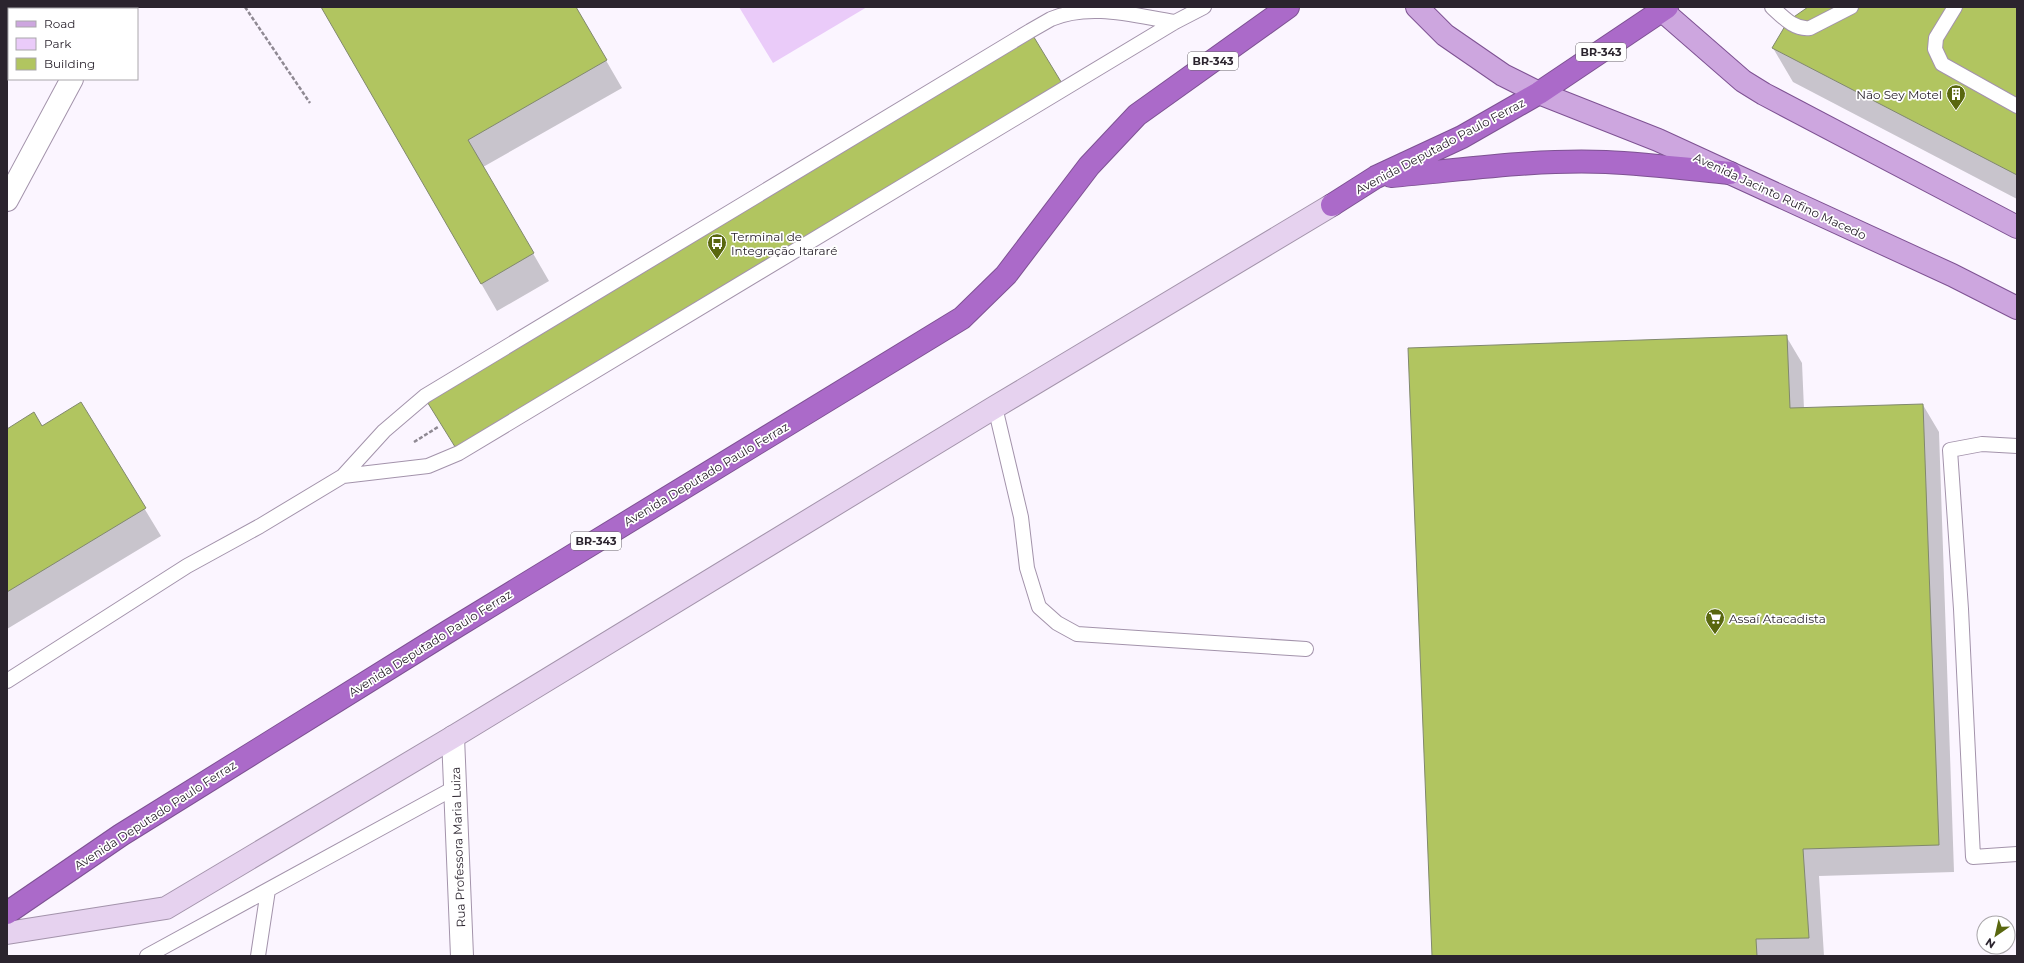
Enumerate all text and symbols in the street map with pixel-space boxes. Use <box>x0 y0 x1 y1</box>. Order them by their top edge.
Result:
legend <box>8 8 138 80</box>
text: Road <box>44 16 75 31</box>
text: Park <box>44 36 72 51</box>
road number: BR-343 <box>1576 43 1626 61</box>
road number: BR-343 <box>1188 52 1238 70</box>
text: Building <box>44 56 95 71</box>
building icon: Não Sey Motel <box>1945 83 1967 111</box>
place label: Não Sey Motel <box>1856 87 1942 102</box>
street label: Avenida Deputado Paulo Ferraz <box>1353 95 1527 197</box>
street label: Avenida Jacinto Rufino Macedo <box>1691 149 1869 243</box>
place label: Terminal de Integração Itararé <box>731 229 837 258</box>
bus stop icon: Terminal de Integração Itararé <box>706 232 728 260</box>
street label: Avenida Deputado Paulo Ferraz <box>621 419 791 529</box>
road number: BR-343 <box>571 532 621 550</box>
street label: Avenida Deputado Paulo Ferraz <box>346 586 514 700</box>
supermarket icon: Assaí Atacadista <box>1704 607 1726 635</box>
place label: Assaí Atacadista <box>1729 611 1826 626</box>
street label: Avenida Deputado Paulo Ferraz <box>71 757 239 873</box>
street label: Rua Professora Maria Luiza <box>448 766 468 928</box>
north arrow <box>1976 915 2016 955</box>
text: N <box>1983 935 1998 952</box>

